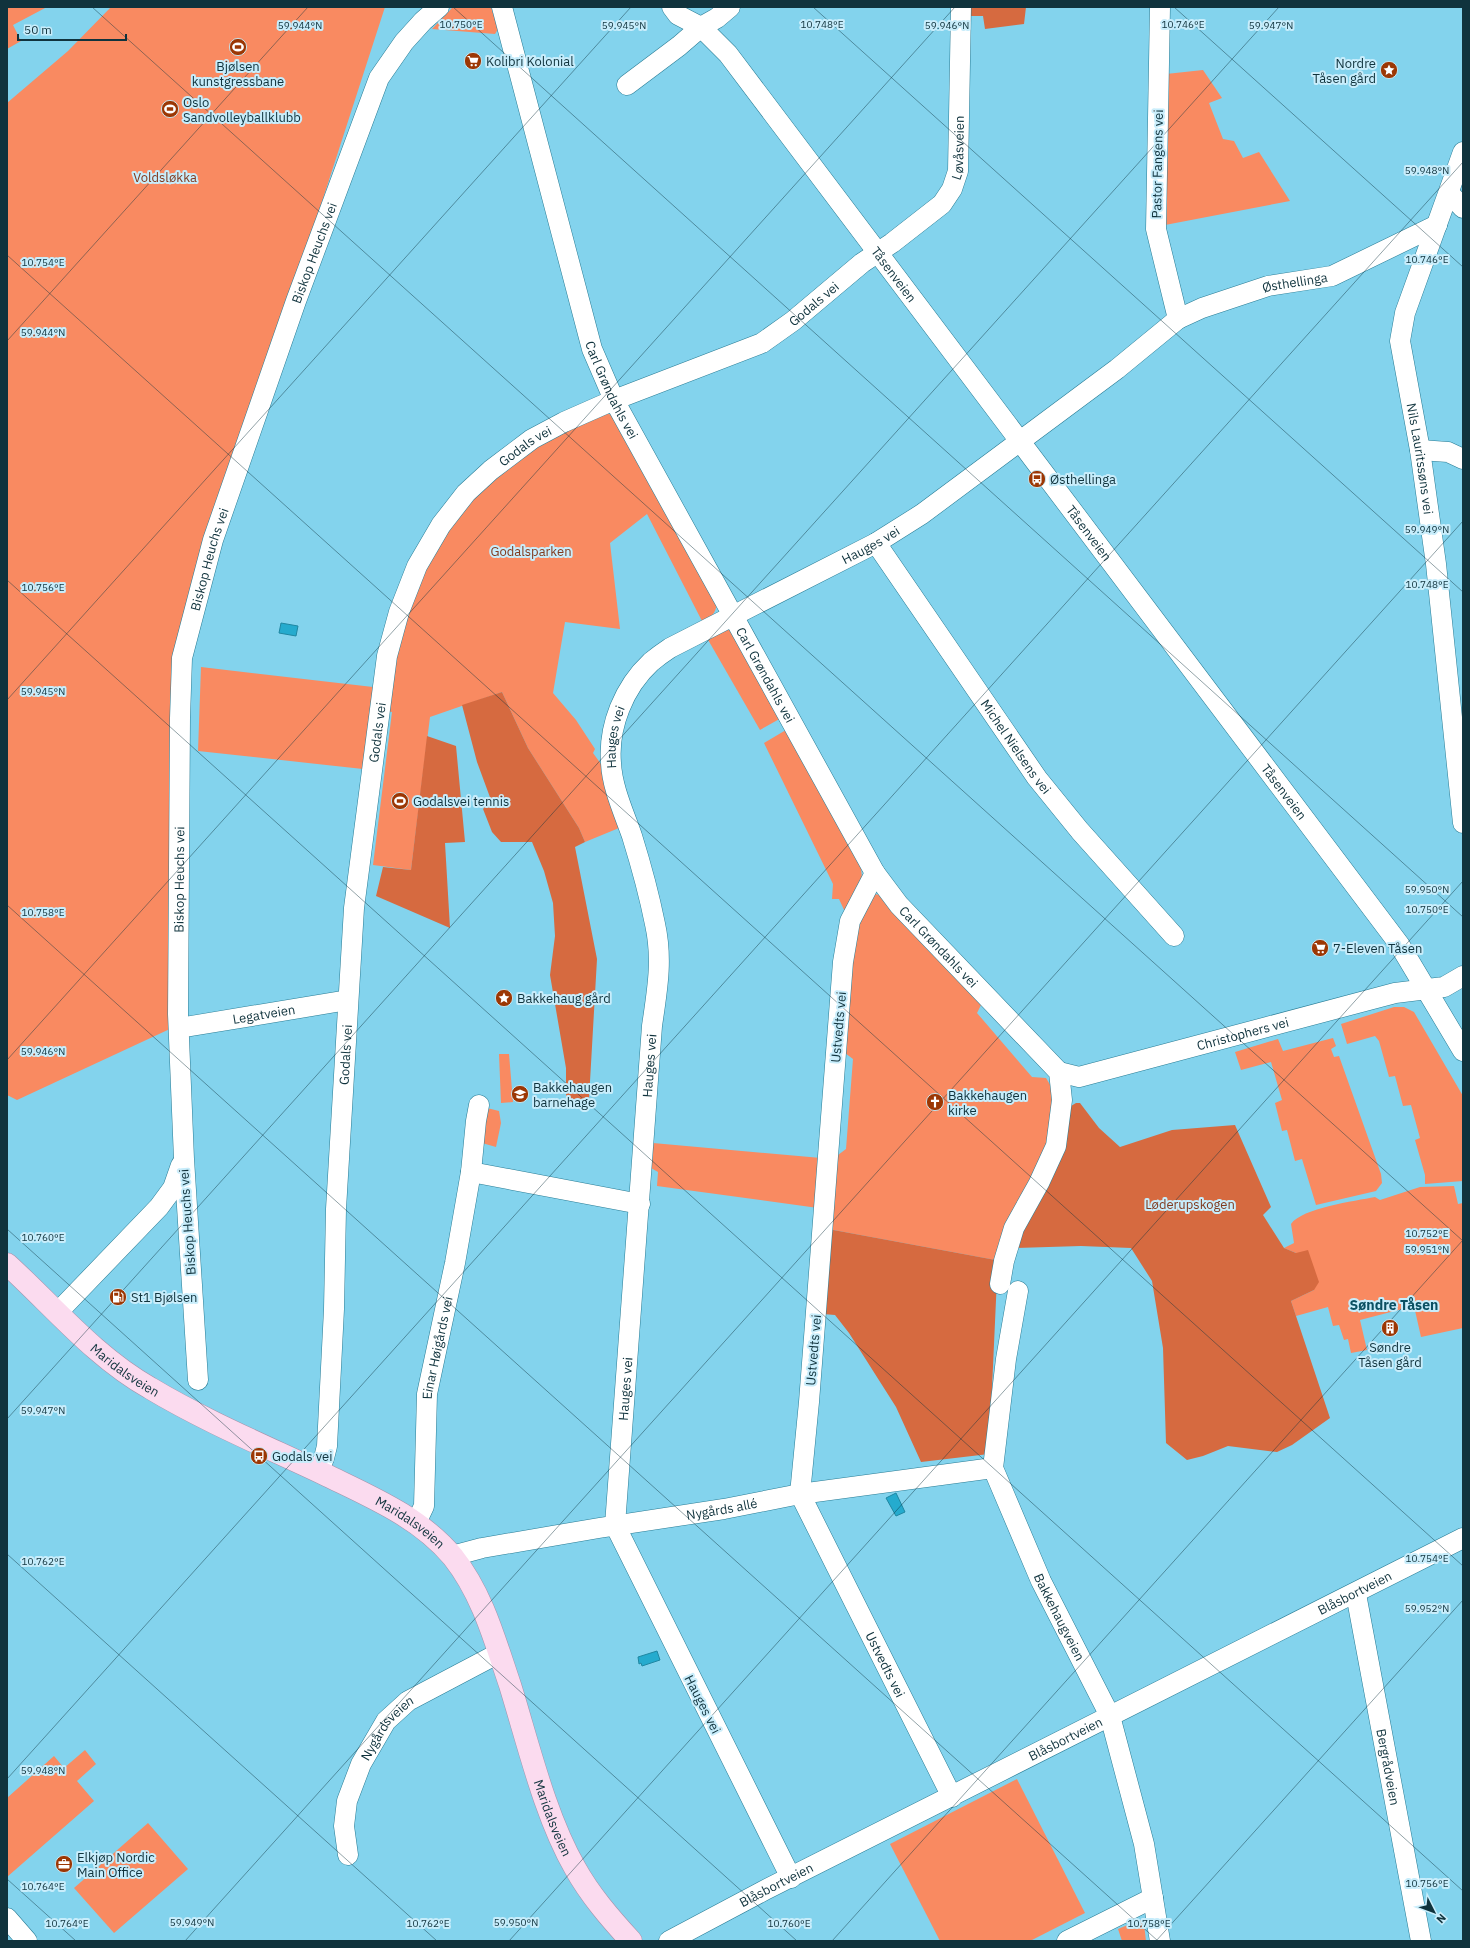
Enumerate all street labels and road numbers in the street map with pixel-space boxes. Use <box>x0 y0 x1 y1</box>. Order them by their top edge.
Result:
street label: Pastor Fangens vei <box>1148 109 1167 219</box>
street label: Løvåsveien <box>948 115 968 182</box>
street label: Biskop Heuchs vei <box>288 200 341 306</box>
street label: Tåsenveien <box>867 243 920 306</box>
street label: Østhellinga <box>1260 269 1329 296</box>
street label: Godals vei <box>785 278 843 330</box>
street label: Carl Grøndahls vei <box>581 339 642 442</box>
street label: Nils Lauritssøns vei <box>1403 402 1437 515</box>
street label: Godals vei <box>495 422 554 470</box>
street label: Tåsenveien <box>1062 502 1115 565</box>
street label: Biskop Heuchs vei <box>187 506 233 613</box>
street label: Hauges vei <box>839 522 903 568</box>
street label: Carl Grøndahls vei <box>732 624 798 726</box>
street label: Michel Nielsens vei <box>977 696 1055 798</box>
street label: Godals vei <box>365 701 390 764</box>
street label: Hauges vei <box>603 703 629 769</box>
street label: Tåsenveien <box>1257 761 1310 823</box>
street label: Biskop Heuchs vei <box>171 826 188 933</box>
street label: Carl Grøndahls vei <box>895 903 981 991</box>
street label: Ustvedts vei <box>827 991 850 1063</box>
street label: Legatveien <box>231 1001 296 1028</box>
street label: Christophers vei <box>1195 1014 1291 1054</box>
street label: Godals vei <box>335 1024 356 1085</box>
street label: Hauges vei <box>639 1033 660 1098</box>
street label: Biskop Heuchs vei <box>175 1168 200 1276</box>
street label: Einar Høigårds vei <box>419 1295 457 1400</box>
street label: Ustvedts vei <box>802 1314 825 1386</box>
street label: Maridalsveien <box>87 1340 162 1401</box>
street label: Hauges vei <box>615 1357 636 1421</box>
street label: Maridalsveien <box>372 1493 448 1552</box>
street label: Nygårds allé <box>685 1495 759 1524</box>
street label: Blåsbortveien <box>1315 1567 1395 1619</box>
street label: Bakkehaugveien <box>1030 1571 1088 1664</box>
street label: Ustvedts vei <box>861 1629 909 1700</box>
street label: Hauges vei <box>681 1672 725 1736</box>
street label: Nygårdsveien <box>357 1692 417 1764</box>
street label: Blåsbortveien <box>1026 1713 1105 1765</box>
street label: Bergrådveien <box>1372 1727 1403 1807</box>
street label: Maridalsveien <box>530 1777 575 1859</box>
street label: Blåsbortveien <box>736 1859 816 1911</box>

